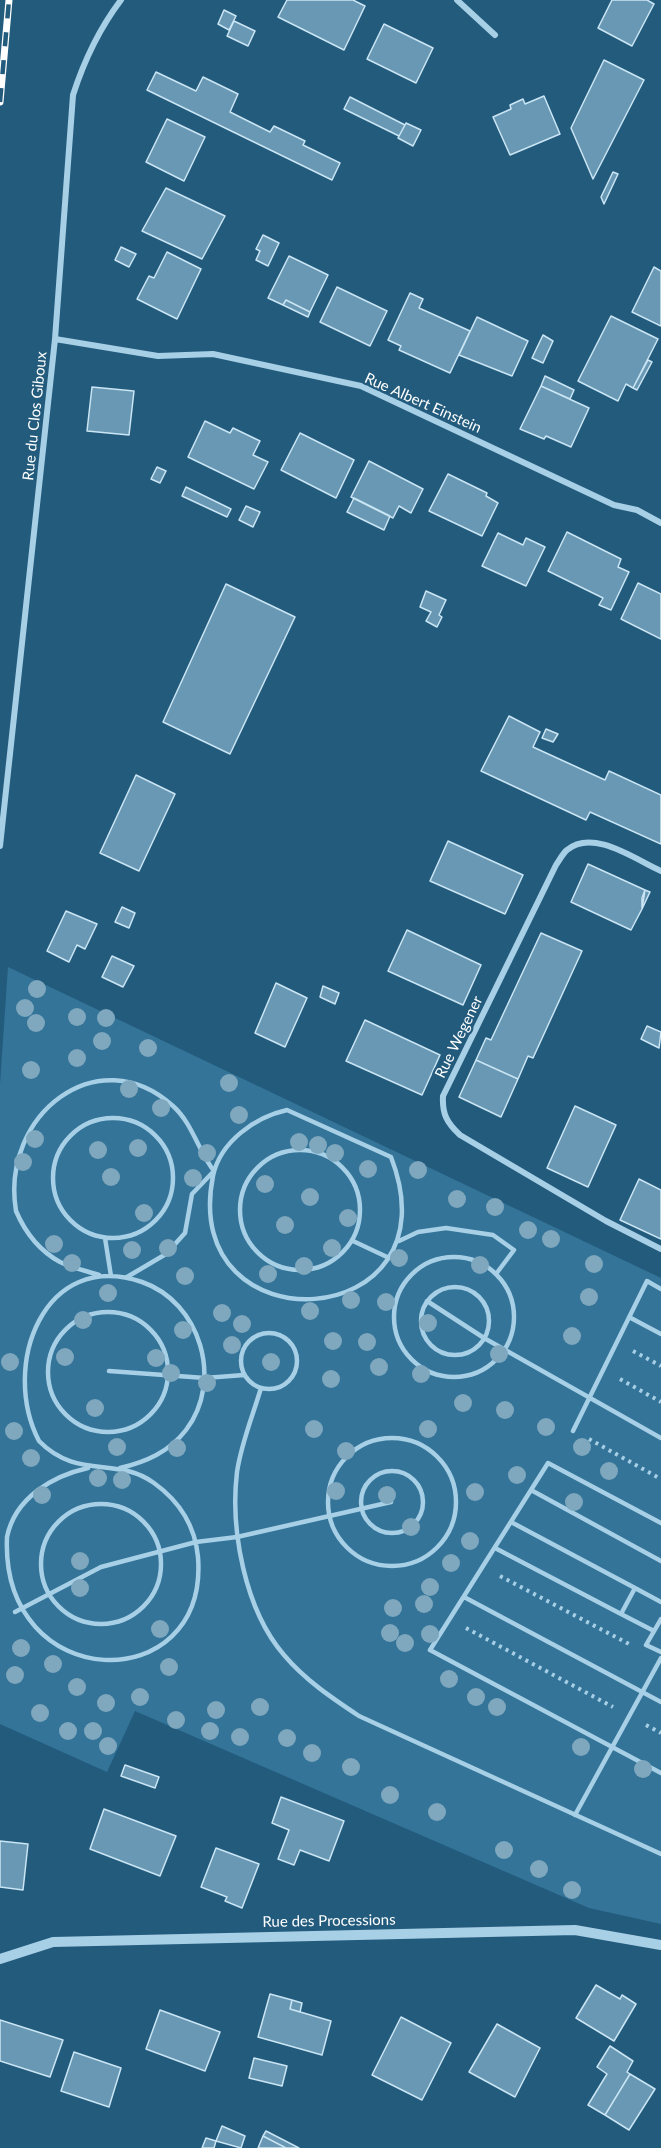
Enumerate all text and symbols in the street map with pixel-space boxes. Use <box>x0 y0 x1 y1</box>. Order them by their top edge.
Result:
street label: Rue du Clos Giboux <box>19 351 51 481</box>
street label: Rue Albert Einstein <box>362 369 484 437</box>
street label: Rue Wegener <box>431 993 487 1081</box>
street label: Rue des Processions <box>262 1911 396 1931</box>

